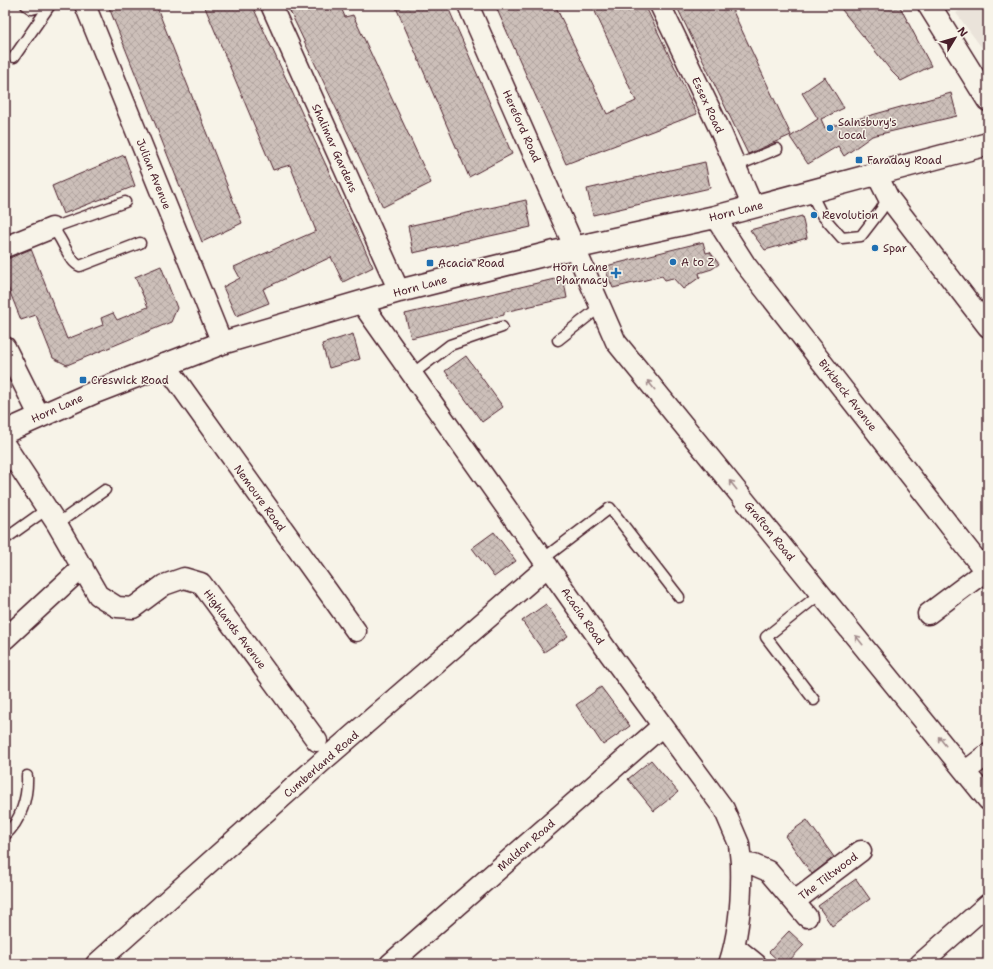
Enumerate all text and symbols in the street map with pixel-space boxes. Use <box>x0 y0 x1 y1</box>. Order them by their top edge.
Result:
north arrow <box>935 18 975 58</box>
text: N <box>954 24 971 40</box>
street label: Essex Road <box>688 75 727 136</box>
street label: Hereford Road <box>499 88 544 165</box>
street label: Shalimar Gardens <box>308 101 361 195</box>
place label: Sainsbury's Local <box>838 115 897 143</box>
marker: Sainsbury's Local <box>825 123 835 133</box>
street label: Julian Avenue <box>132 136 175 212</box>
place label: Faraday Road <box>867 153 942 168</box>
marker: Faraday Road <box>854 155 864 165</box>
street label: Horn Lane <box>707 198 765 225</box>
place label: Revolution <box>822 208 878 223</box>
marker: Revolution <box>809 210 819 220</box>
place label: Spar <box>883 241 907 256</box>
marker: Spar <box>870 243 880 253</box>
place label: A to Z <box>681 255 715 270</box>
place label: Acacia Road <box>438 256 505 271</box>
marker: A to Z <box>668 257 678 267</box>
marker: Acacia Road <box>425 258 435 268</box>
place label: Horn Lane Pharmacy <box>553 260 608 288</box>
marker: Horn Lane Pharmacy <box>611 268 621 278</box>
street label: Horn Lane <box>391 272 449 301</box>
street label: Birkbeck Avenue <box>815 356 880 434</box>
place label: Creswick Road <box>91 373 169 388</box>
marker: Creswick Road <box>78 375 88 385</box>
one-way arrow <box>646 379 655 390</box>
street label: Horn Lane <box>29 390 86 427</box>
street label: Nemoure Road <box>230 462 289 535</box>
one-way arrow <box>728 480 737 491</box>
street label: Grafton Road <box>741 498 798 564</box>
street label: Acacia Road <box>557 585 608 648</box>
street label: Highlands Avenue <box>200 586 270 672</box>
one-way arrow <box>855 635 864 646</box>
street label: Cumberland Road <box>281 728 362 801</box>
one-way arrow <box>937 735 946 746</box>
street label: Maldon Road <box>494 816 558 875</box>
street label: The Tiltwood <box>796 849 861 904</box>

